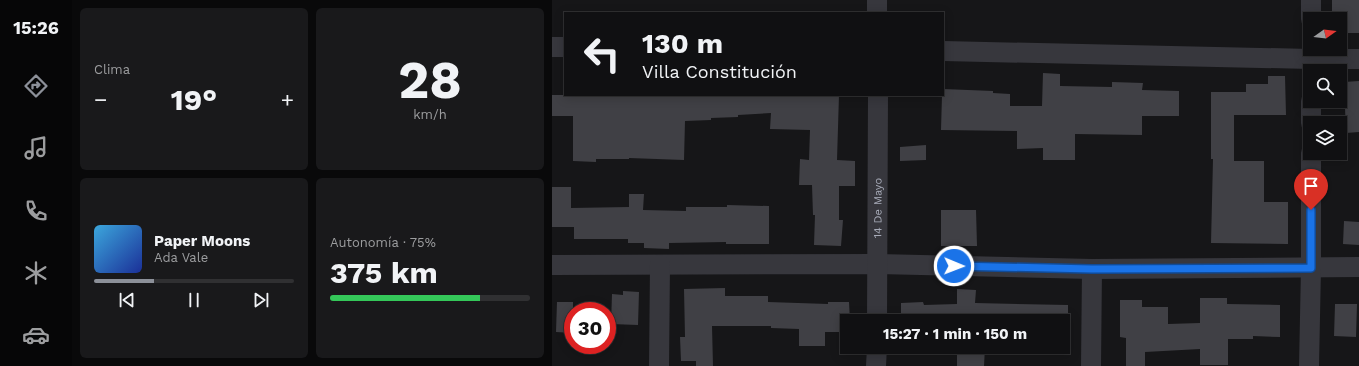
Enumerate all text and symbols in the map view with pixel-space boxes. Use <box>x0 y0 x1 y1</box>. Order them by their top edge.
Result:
north arrow <box>1303 12 1347 56</box>
map controls <box>1303 12 1347 160</box>
text: 15:26 <box>13 17 59 38</box>
text: 130 m <box>642 27 723 60</box>
icon: left <box>576 28 628 80</box>
text: 28 <box>398 50 462 111</box>
text: Villa Constitución <box>642 61 797 82</box>
text: Clima <box>94 62 130 77</box>
button: search <box>1303 64 1347 108</box>
icon: directions <box>22 72 50 100</box>
text: 19° <box>171 82 217 117</box>
text: − <box>94 87 107 112</box>
text: + <box>281 87 294 112</box>
text: km/h <box>413 107 447 122</box>
button: layers <box>1303 116 1347 160</box>
icon: music <box>22 134 50 162</box>
pin <box>1294 169 1328 210</box>
icon: arrive <box>1300 175 1322 197</box>
street label: 14 De Mayo <box>871 178 884 238</box>
icon: phone <box>22 197 50 225</box>
text: Paper Moons <box>154 232 250 250</box>
text: Autonomía · 75% <box>330 235 436 250</box>
position arrow <box>933 245 975 287</box>
text: Ada Vale <box>154 250 208 265</box>
text: 375 km <box>330 255 438 290</box>
icon: climate <box>22 259 50 287</box>
icon: previous <box>116 289 138 311</box>
icon: pause <box>183 289 205 311</box>
icon: next <box>250 289 272 311</box>
speed limit sign: 30 <box>564 302 616 354</box>
icon: car <box>22 321 50 349</box>
text: 15:27 · 1 min · 150 m <box>883 325 1027 343</box>

